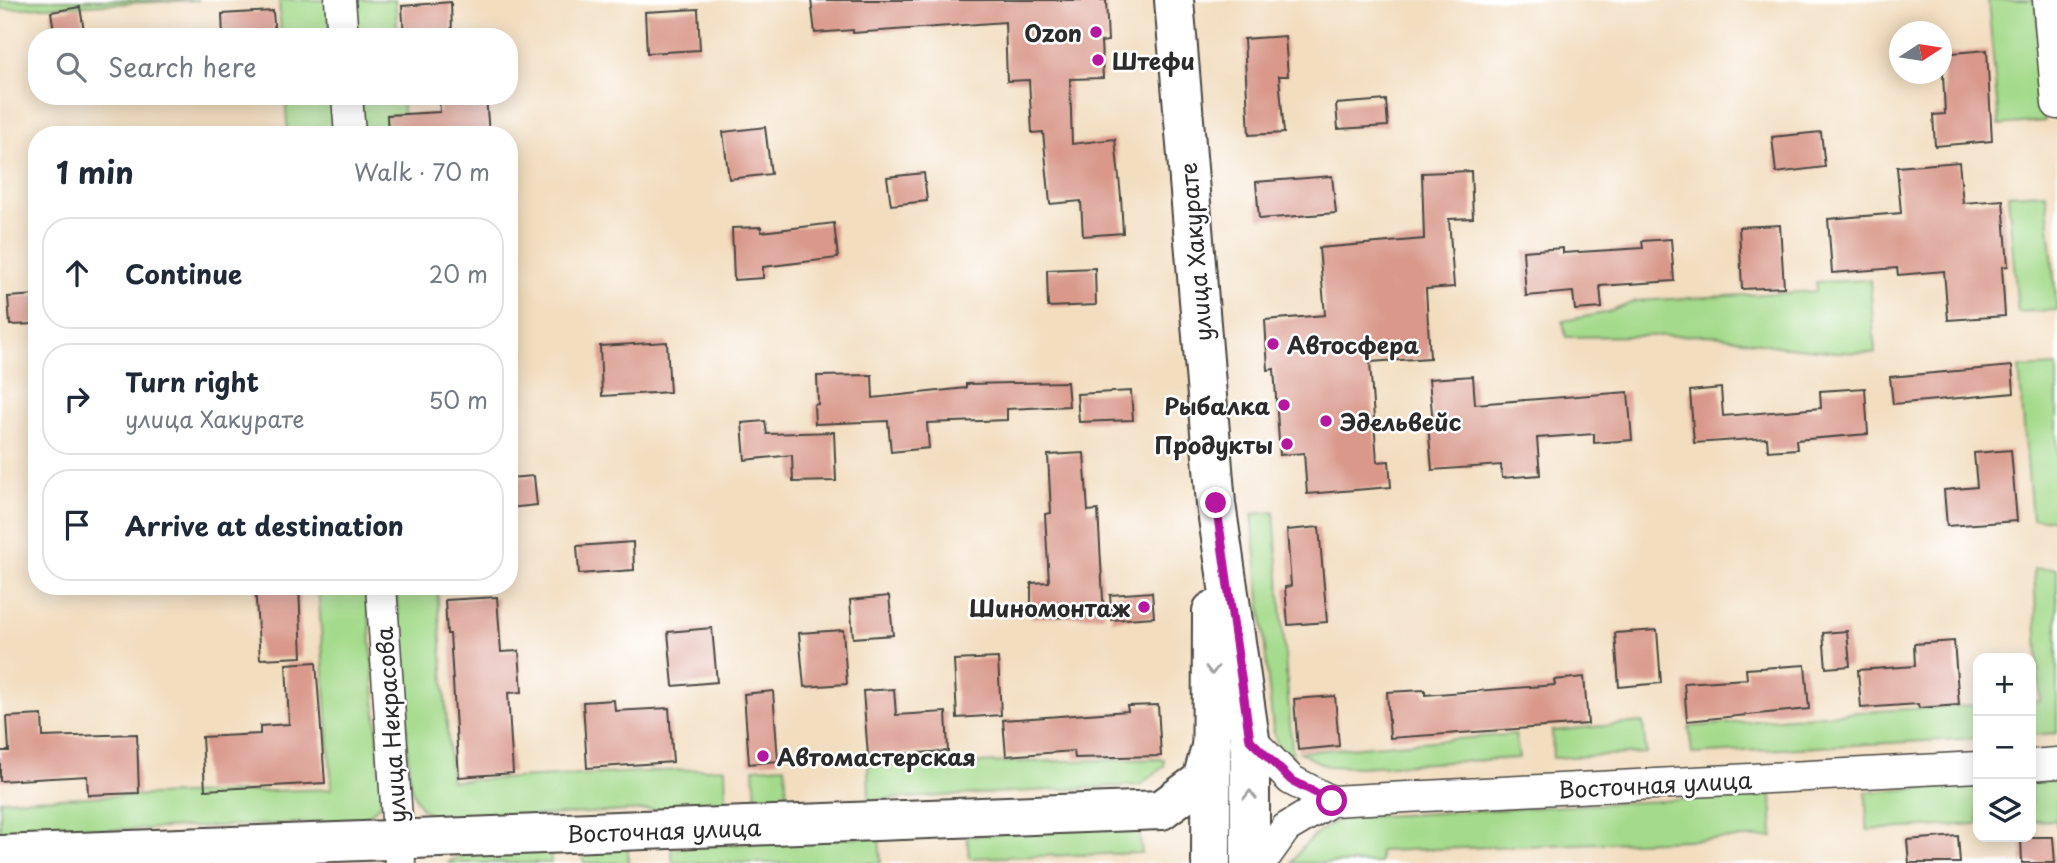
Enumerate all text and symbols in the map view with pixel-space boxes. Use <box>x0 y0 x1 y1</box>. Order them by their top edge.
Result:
place label: Ozon <box>1024 15 1082 50</box>
north arrow <box>1889 21 1952 84</box>
marker: Ozon <box>1088 24 1104 40</box>
search box <box>28 28 518 105</box>
place label: Штефи <box>1112 43 1195 78</box>
text: Search here <box>108 47 257 86</box>
icon: search <box>52 48 90 86</box>
marker: Штефи <box>1090 52 1106 68</box>
text: 1 min <box>56 149 134 194</box>
text: Walk · 70 m <box>354 154 490 189</box>
street label: улица Хакурате <box>1170 161 1220 343</box>
icon: ahead <box>58 254 96 292</box>
text: Continue <box>125 254 242 293</box>
text: 20 m <box>429 256 488 291</box>
place label: Автосфера <box>1287 327 1419 362</box>
marker: Автосфера <box>1265 336 1281 352</box>
text: Turn right <box>125 362 259 401</box>
icon: right <box>58 380 96 418</box>
text: 50 m <box>428 382 488 417</box>
place label: Рыбалка <box>1164 388 1270 423</box>
marker: Рыбалка <box>1276 397 1292 413</box>
text: улица Хакурате <box>125 401 304 436</box>
place label: Эдельвейс <box>1340 404 1462 439</box>
marker: Эдельвейс <box>1318 413 1334 429</box>
place label: Продукты <box>1155 427 1273 462</box>
marker: Продукты <box>1279 436 1295 452</box>
route end <box>1200 487 1231 518</box>
icon: arrive <box>58 506 96 544</box>
text: Arrive at destination <box>125 506 404 545</box>
place label: Шиномонтаж <box>969 590 1131 625</box>
marker: Шиномонтаж <box>1136 599 1152 615</box>
street label: улица Некрасова <box>366 625 414 824</box>
map controls <box>1973 653 2036 842</box>
button: + <box>1973 653 2036 716</box>
one-way arrow <box>1204 665 1220 675</box>
button: − <box>1973 716 2036 779</box>
place label: Автомастерская <box>777 739 976 774</box>
marker: Автомастерская <box>755 748 771 764</box>
street label: Восточная улица <box>1557 761 1753 807</box>
button: layers <box>1973 779 2036 842</box>
route start <box>1316 785 1347 816</box>
one-way arrow <box>1242 789 1258 800</box>
street label: Восточная улица <box>566 809 762 851</box>

